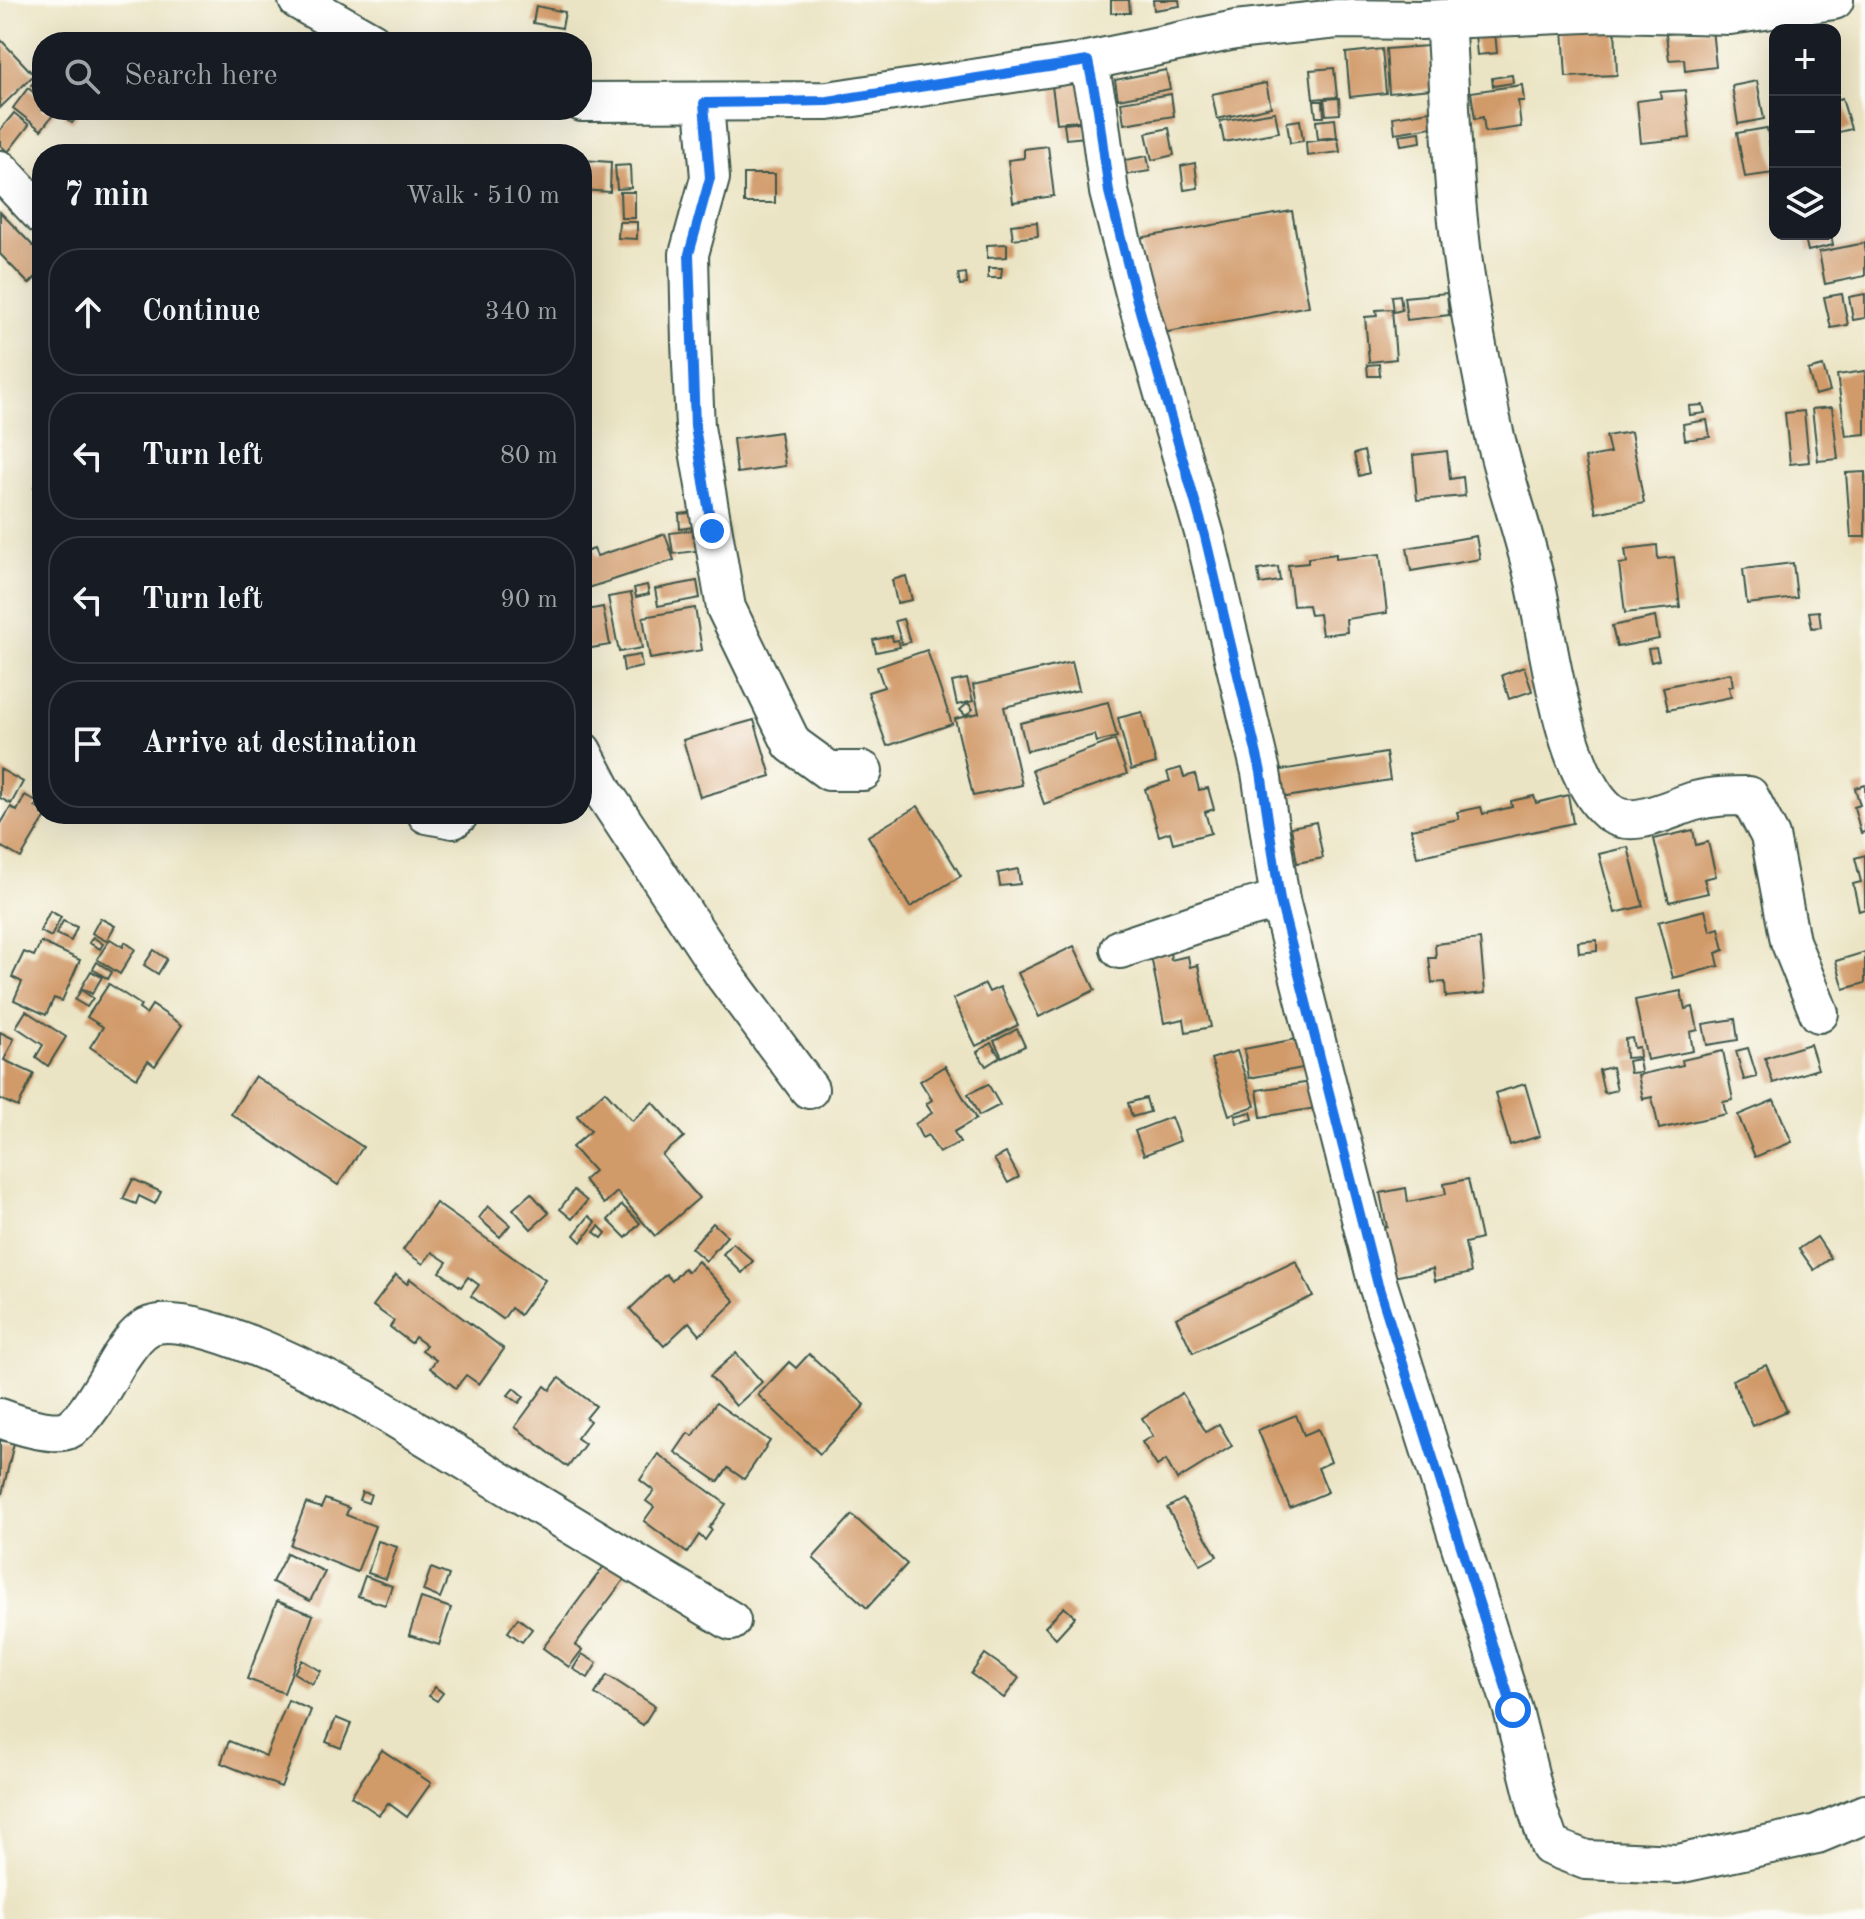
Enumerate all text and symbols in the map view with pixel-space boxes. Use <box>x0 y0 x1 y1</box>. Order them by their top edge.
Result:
map controls <box>1769 24 1841 240</box>
button: + <box>1769 24 1841 96</box>
search box <box>32 32 592 120</box>
icon: search <box>60 54 104 98</box>
text: Search here <box>124 61 278 91</box>
button: − <box>1769 96 1841 168</box>
button: layers <box>1769 168 1841 240</box>
text: 7 min <box>64 179 149 213</box>
text: Walk · 510 m <box>406 183 560 209</box>
icon: ahead <box>66 290 110 334</box>
text: Continue <box>142 297 261 327</box>
text: 340 m <box>485 299 558 325</box>
icon: left <box>66 434 110 478</box>
text: Turn left <box>142 441 263 471</box>
text: 80 m <box>500 443 558 469</box>
route end <box>694 513 730 549</box>
icon: left <box>66 578 110 622</box>
text: Turn left <box>142 585 263 615</box>
text: 90 m <box>500 587 558 613</box>
icon: arrive <box>66 722 110 766</box>
text: Arrive at destination <box>142 729 417 759</box>
route start <box>1495 1692 1531 1728</box>

